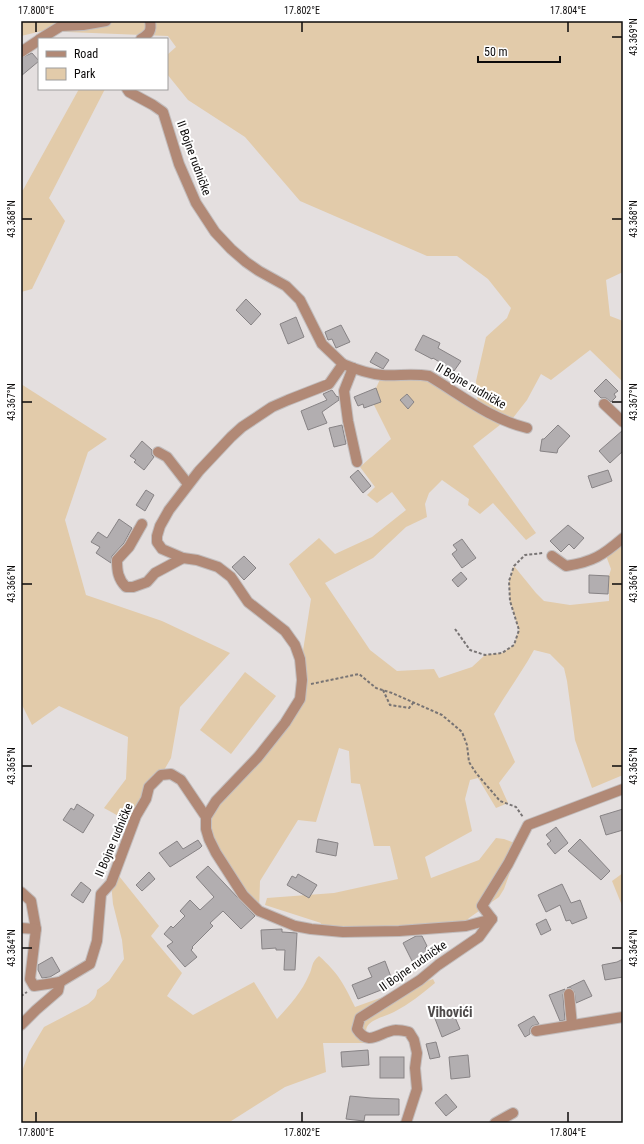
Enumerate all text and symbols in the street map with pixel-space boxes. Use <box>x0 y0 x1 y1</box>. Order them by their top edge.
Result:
text: 17.800°E <box>18 5 54 16</box>
text: 17.802°E <box>284 5 320 16</box>
text: 17.804°E <box>550 5 586 16</box>
text: 43.369°N <box>628 18 639 56</box>
legend <box>38 38 168 90</box>
scale bar <box>478 38 560 64</box>
text: 50 m <box>484 45 508 59</box>
text: Road <box>74 47 98 61</box>
text: Park <box>74 67 96 81</box>
street label: II Bojne rudničke <box>174 119 214 198</box>
text: 43.368°N <box>6 200 17 238</box>
text: 43.368°N <box>628 200 639 238</box>
street label: II Bojne rudničke <box>433 360 509 412</box>
text: 43.367°N <box>6 383 17 421</box>
text: 43.367°N <box>628 383 639 421</box>
text: 43.366°N <box>6 565 17 603</box>
text: 43.366°N <box>628 565 639 603</box>
text: 43.365°N <box>6 747 17 785</box>
text: 43.365°N <box>628 747 639 785</box>
street label: II Bojne rudničke <box>92 801 136 879</box>
text: 43.364°N <box>6 929 17 967</box>
text: 43.364°N <box>628 929 639 967</box>
street label: II Bojne rudničke <box>377 937 450 994</box>
district label: Vihovići <box>427 1004 473 1020</box>
text: 17.800°E <box>18 1127 54 1138</box>
text: 17.802°E <box>284 1127 320 1138</box>
text: 17.804°E <box>550 1127 586 1138</box>

